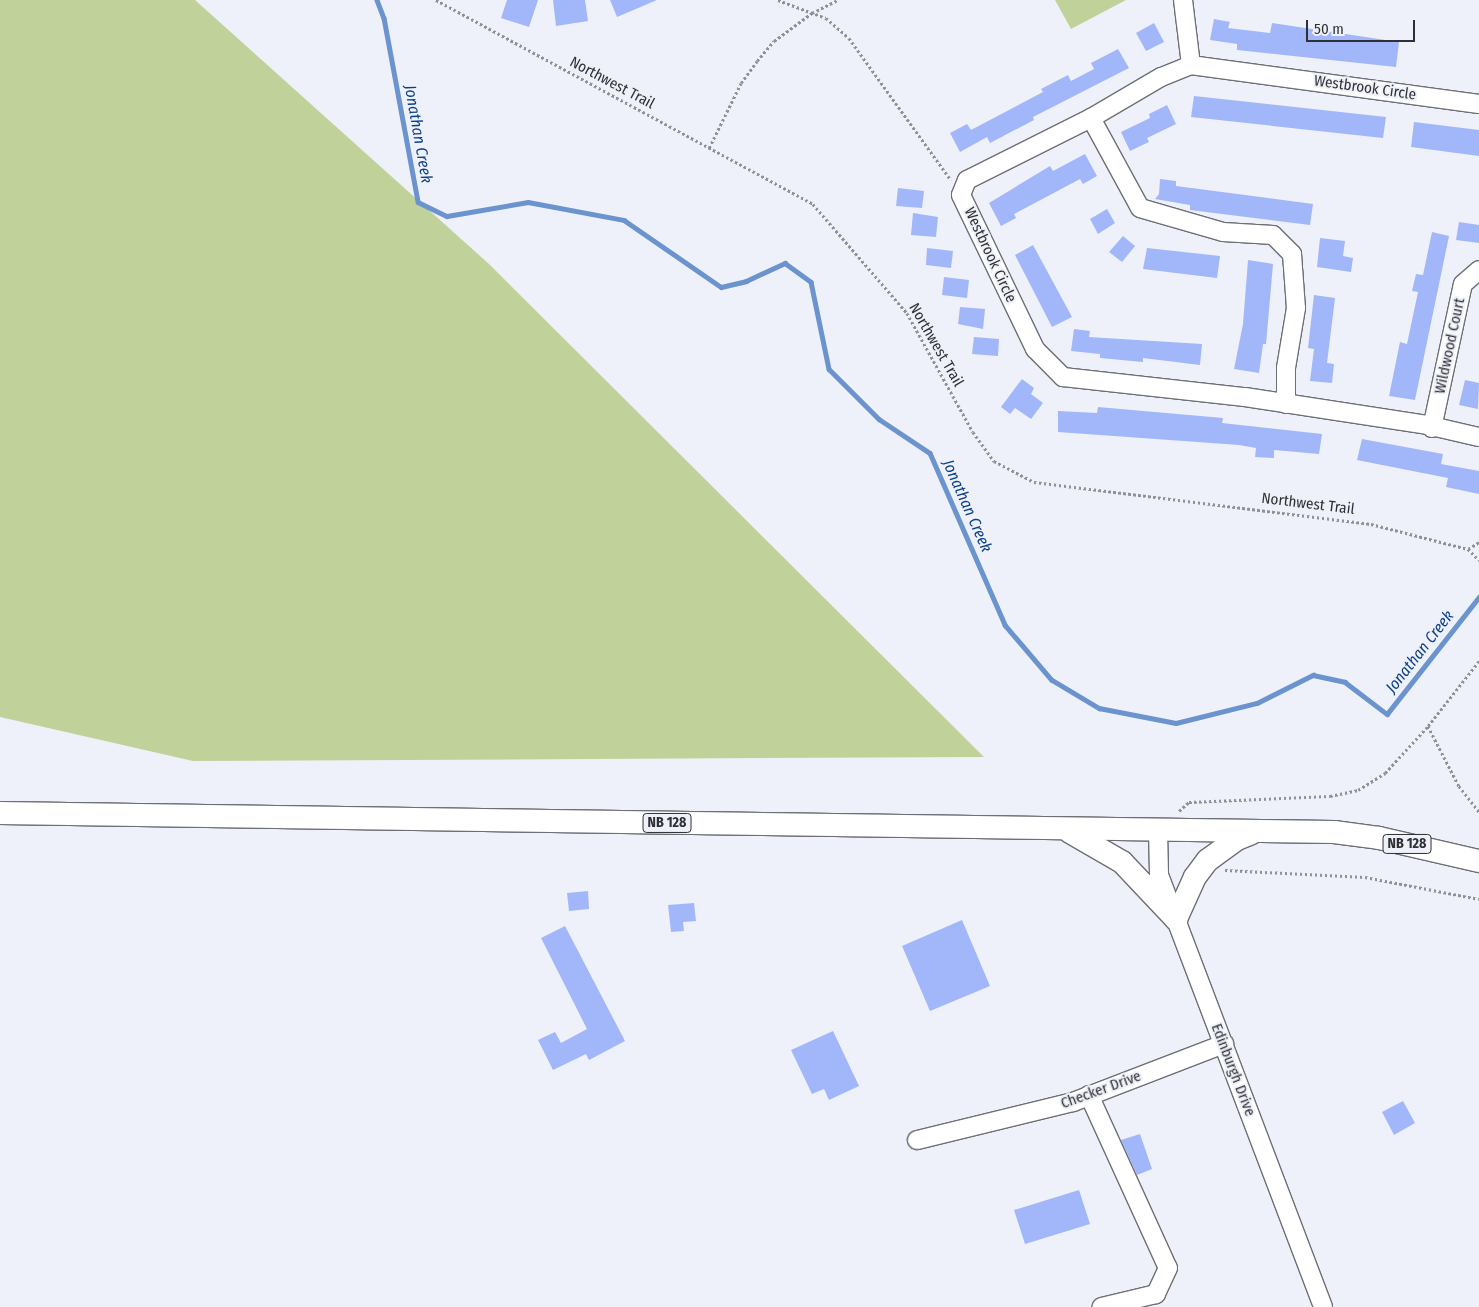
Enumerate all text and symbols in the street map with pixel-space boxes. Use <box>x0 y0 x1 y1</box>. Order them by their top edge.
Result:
scale bar <box>1309 10 1418 42</box>
text: 50 m <box>1314 20 1344 38</box>
street label: Northwest Trail <box>567 53 657 113</box>
street label: Westbrook Circle <box>1313 72 1417 104</box>
water label: Jonathan Creek <box>400 83 436 185</box>
street label: Westbrook Circle <box>960 205 1020 305</box>
street label: Wildwood Court <box>1431 297 1469 395</box>
street label: Northwest Trail <box>905 300 967 390</box>
water label: Jonathan Creek <box>938 457 996 555</box>
street label: Northwest Trail <box>1261 489 1355 519</box>
water label: Jonathan Creek <box>1382 607 1458 697</box>
road number: NB 128 <box>642 811 692 834</box>
road number: NB 128 <box>1382 832 1432 856</box>
street label: Edinburgh Drive <box>1207 1021 1259 1119</box>
street label: Checker Drive <box>1058 1067 1144 1113</box>

